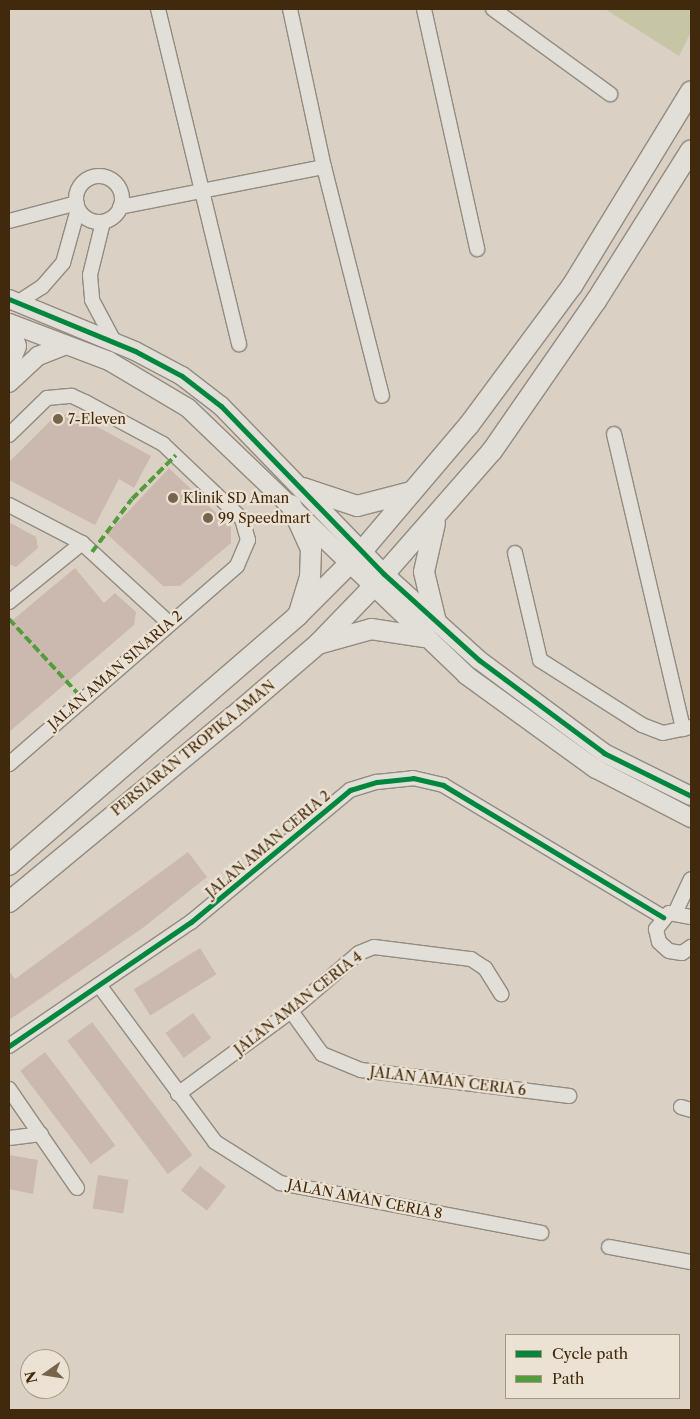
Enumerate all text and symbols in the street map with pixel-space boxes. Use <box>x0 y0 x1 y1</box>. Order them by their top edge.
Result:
place label: 7-Eleven <box>68 411 126 427</box>
marker: 7-Eleven <box>52 413 64 425</box>
place label: Klinik SD Aman <box>183 490 290 506</box>
marker: Klinik SD Aman <box>167 492 179 504</box>
place label: 99 Speedmart <box>218 510 311 526</box>
marker: 99 Speedmart <box>202 512 214 524</box>
street label: JALAN AMAN SINARIA 2 <box>44 607 186 733</box>
street label: PERSIARAN TROPIKA AMAN <box>107 676 279 820</box>
street label: JALAN AMAN CERIA 2 <box>202 787 334 901</box>
street label: JALAN AMAN CERIA 4 <box>230 948 366 1058</box>
street label: JALAN AMAN CERIA 6 <box>368 1063 528 1099</box>
street label: JALAN AMAN CERIA 8 <box>285 1176 445 1222</box>
legend <box>505 1334 680 1399</box>
text: Cycle path <box>552 1344 628 1363</box>
north arrow <box>20 1349 70 1399</box>
text: N <box>21 1369 41 1385</box>
text: Path <box>552 1369 584 1388</box>

